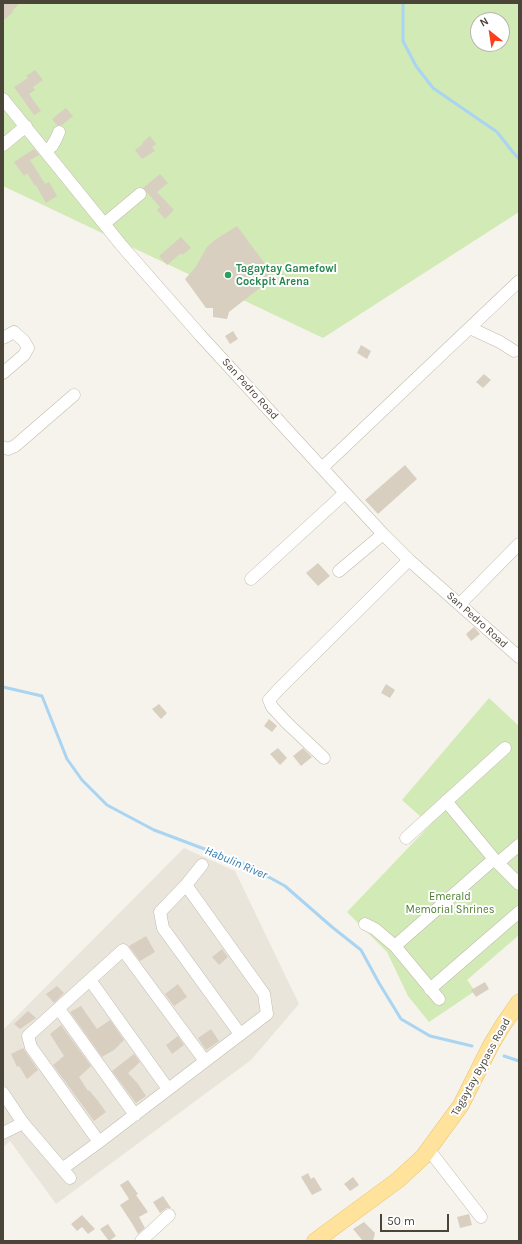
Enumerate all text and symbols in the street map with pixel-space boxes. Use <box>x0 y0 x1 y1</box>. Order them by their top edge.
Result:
north arrow <box>470 12 510 52</box>
text: N <box>478 14 491 30</box>
place label: Tagaytay Gamefowl Cockpit Arena <box>236 262 337 288</box>
marker: Tagaytay Gamefowl Cockpit Arena <box>223 270 233 280</box>
street label: San Pedro Road <box>219 356 281 422</box>
street label: San Pedro Road <box>444 589 510 651</box>
water label: Habulin River <box>203 843 269 883</box>
park label: Emerald Memorial Shrines <box>406 890 494 916</box>
street label: Tagaytay Bypass Road <box>449 1016 513 1118</box>
scale bar <box>382 1206 451 1232</box>
text: 50 m <box>387 1214 415 1228</box>

